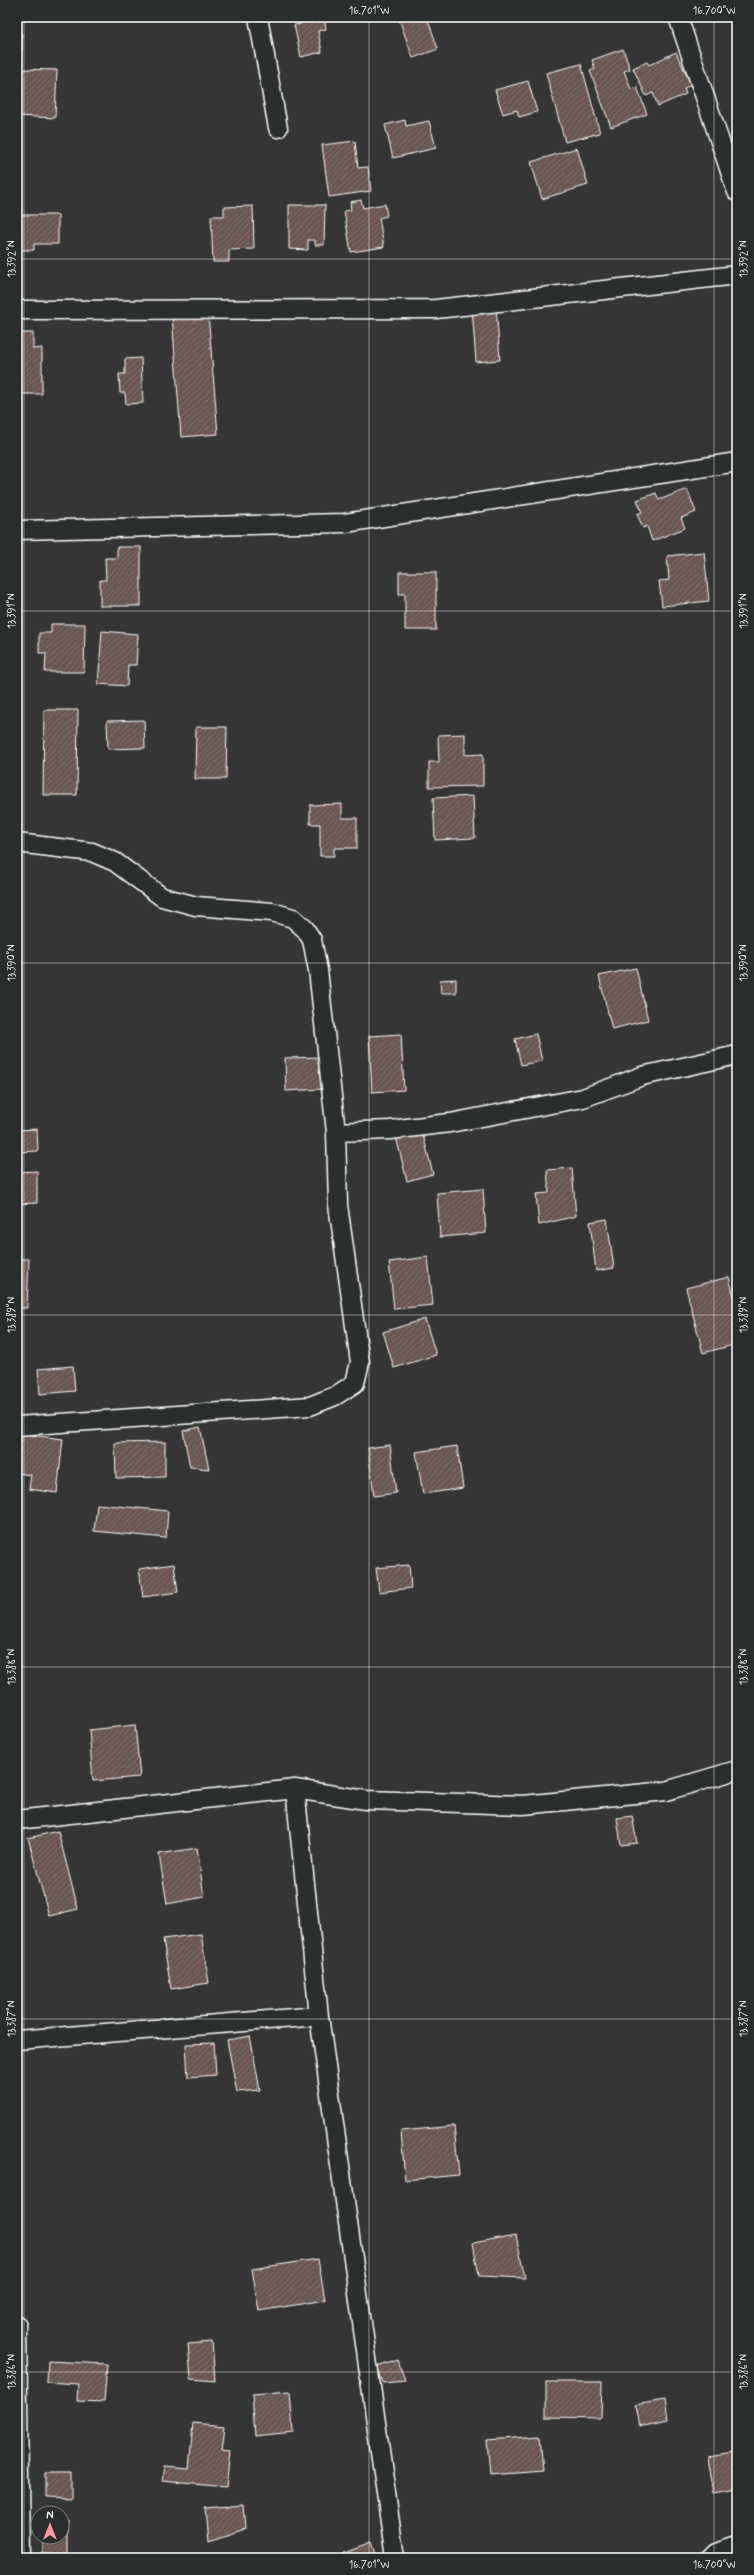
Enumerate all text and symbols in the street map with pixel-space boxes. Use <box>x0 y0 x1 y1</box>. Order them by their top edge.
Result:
text: 16.701°W <box>349 4 389 18</box>
text: 16.700°W <box>693 4 735 18</box>
text: 13.392°N <box>5 240 19 278</box>
text: 13.392°N <box>737 240 751 278</box>
text: 13.391°N <box>5 593 19 629</box>
text: 13.391°N <box>737 593 751 629</box>
text: 13.390°N <box>5 944 19 982</box>
text: 13.390°N <box>737 944 751 982</box>
text: 13.389°N <box>5 1296 19 1333</box>
text: 13.389°N <box>737 1296 751 1333</box>
text: 13.388°N <box>5 1648 19 1685</box>
text: 13.388°N <box>737 1648 751 1685</box>
text: 13.387°N <box>5 2000 19 2037</box>
text: 13.387°N <box>737 2000 751 2037</box>
text: 13.386°N <box>5 2354 19 2390</box>
text: 13.386°N <box>737 2354 751 2390</box>
north arrow <box>30 2505 70 2545</box>
text: N <box>46 2509 54 2523</box>
text: 16.701°W <box>349 2558 389 2572</box>
text: 16.700°W <box>693 2558 735 2572</box>

